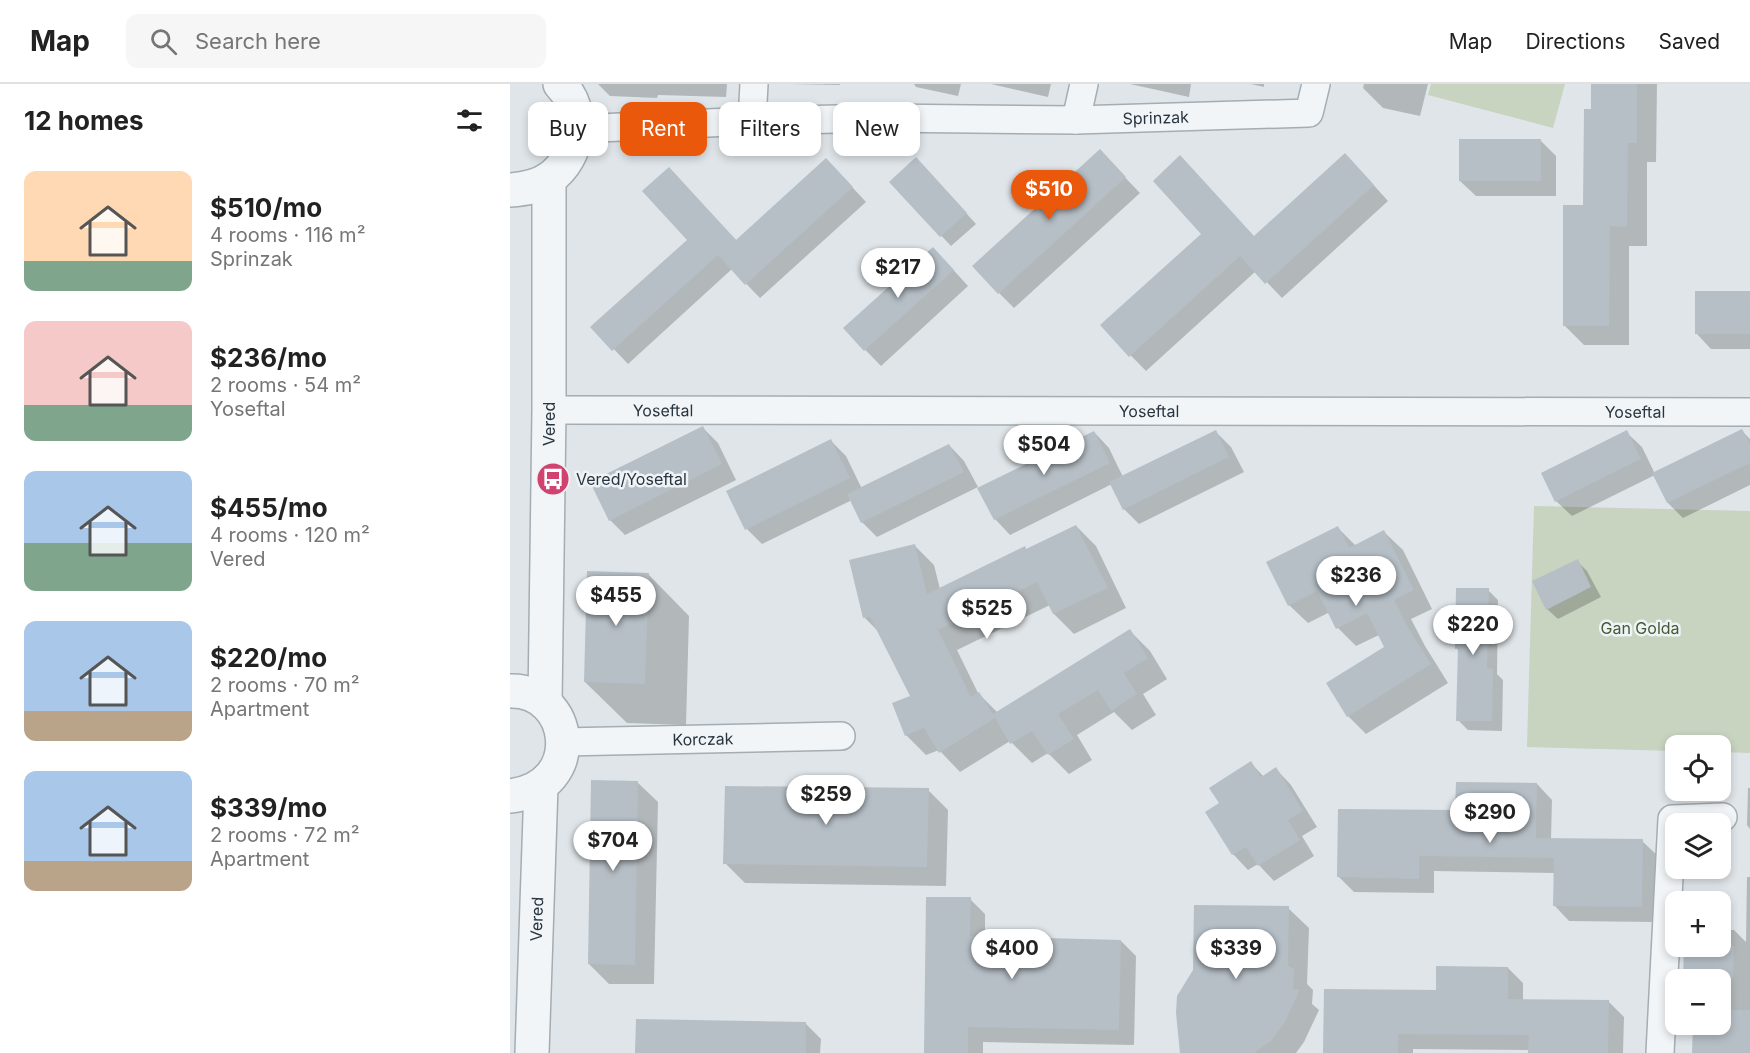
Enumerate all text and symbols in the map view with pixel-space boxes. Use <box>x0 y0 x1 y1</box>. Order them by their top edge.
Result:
search box <box>126 14 546 68</box>
text: Map <box>30 24 90 58</box>
icon: search <box>147 25 180 58</box>
text: Search here <box>195 28 321 54</box>
text: Map <box>1449 29 1492 54</box>
text: Directions <box>1525 29 1626 54</box>
text: Saved <box>1659 29 1720 54</box>
chip: Buy <box>528 102 608 156</box>
chip: Rent <box>620 102 707 156</box>
chip: Filters <box>719 102 821 156</box>
chip: New <box>833 102 920 156</box>
icon: filters <box>453 104 486 137</box>
text: 12 homes <box>24 105 144 136</box>
street label: Sprinzak <box>1122 107 1189 129</box>
pin: $510 <box>1013 170 1085 221</box>
text: $510 <box>1025 177 1073 201</box>
text: $510/mo <box>210 192 322 223</box>
icon: home <box>72 195 144 267</box>
text: 4 rooms · 116 m² <box>210 223 365 247</box>
text: Sprinzak <box>210 247 293 271</box>
pin: $217 <box>862 248 934 299</box>
text: $217 <box>875 255 921 279</box>
text: $236/mo <box>210 342 327 373</box>
icon: home <box>72 345 144 417</box>
text: 2 rooms · 54 m² <box>210 373 361 397</box>
text: Yoseftal <box>210 397 286 421</box>
street label: Yoseftal <box>633 400 693 420</box>
street label: Yoseftal <box>1119 401 1179 421</box>
street label: Vered <box>539 402 559 446</box>
street label: Yoseftal <box>1605 402 1665 422</box>
pin: $504 <box>1008 425 1080 476</box>
text: $504 <box>1018 432 1070 456</box>
bus stop icon: Vered/Yoseftal <box>535 461 571 497</box>
place label: Vered/Yoseftal <box>576 469 687 489</box>
text: $455/mo <box>210 492 328 523</box>
icon: home <box>72 495 144 567</box>
text: 4 rooms · 120 m² <box>210 523 370 547</box>
text: Vered <box>210 547 266 571</box>
pin: $236 <box>1320 556 1392 607</box>
text: $236 <box>1330 563 1382 587</box>
pin: $455 <box>580 576 652 627</box>
text: $455 <box>590 583 642 607</box>
pin: $525 <box>951 589 1023 640</box>
text: $525 <box>961 596 1013 620</box>
pin: $220 <box>1437 605 1509 656</box>
text: $220 <box>1447 612 1499 636</box>
park label: Gan Golda <box>1600 618 1680 638</box>
text: $220/mo <box>210 642 327 673</box>
icon: home <box>72 645 144 717</box>
text: 2 rooms · 70 m² <box>210 673 360 697</box>
text: Apartment <box>210 697 309 721</box>
street label: Korczak <box>672 728 734 750</box>
map controls <box>1665 735 1731 1035</box>
button: locate <box>1665 735 1731 801</box>
pin: $259 <box>790 775 862 826</box>
text: $259 <box>800 782 852 806</box>
text: $339/mo <box>210 792 327 823</box>
pin: $290 <box>1454 793 1526 844</box>
icon: home <box>72 795 144 867</box>
text: $290 <box>1464 800 1516 824</box>
button: layers <box>1665 813 1731 879</box>
pin: $704 <box>577 821 649 872</box>
text: 2 rooms · 72 m² <box>210 823 360 847</box>
text: $704 <box>587 828 639 852</box>
text: Apartment <box>210 847 309 871</box>
button: + <box>1665 891 1731 957</box>
street label: Vered <box>526 897 547 942</box>
pin: $400 <box>976 929 1048 980</box>
pin: $339 <box>1200 929 1272 980</box>
text: $400 <box>985 936 1039 960</box>
text: $339 <box>1210 936 1262 960</box>
button: − <box>1665 969 1731 1035</box>

